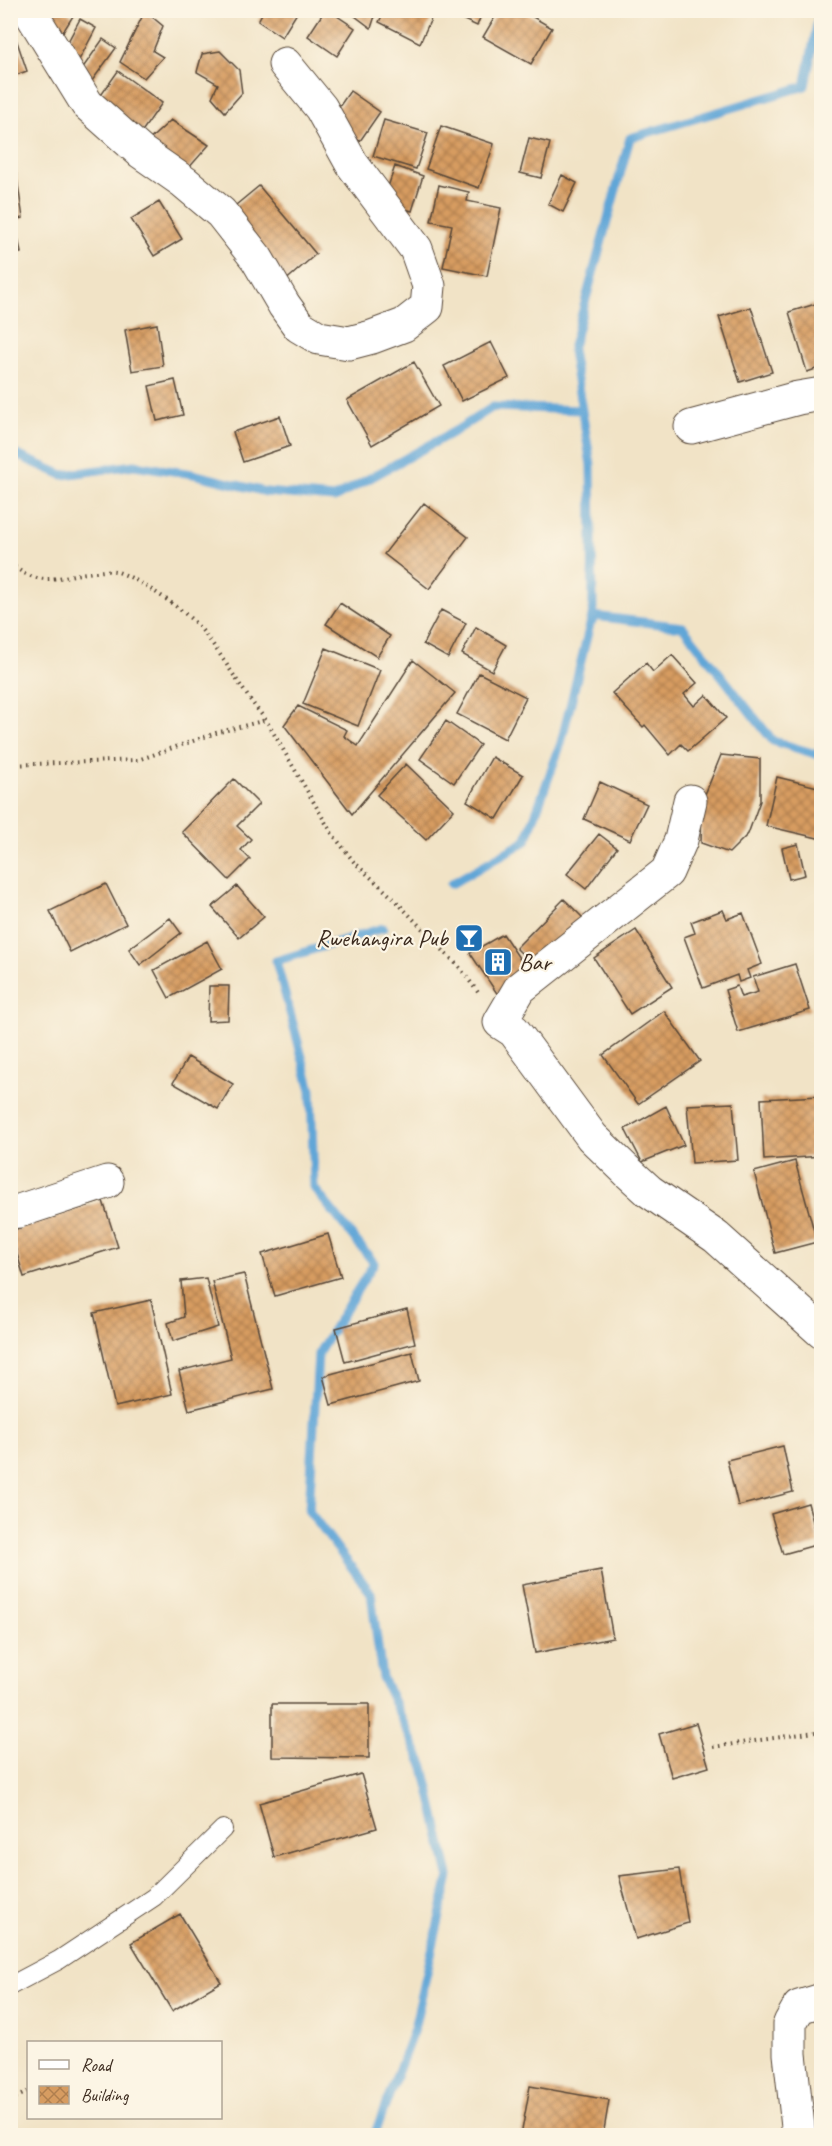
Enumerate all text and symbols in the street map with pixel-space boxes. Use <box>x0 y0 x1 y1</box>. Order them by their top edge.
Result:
bar icon: Rwehangira Pub <box>453 922 485 954</box>
place label: Rwehangira Pub <box>316 923 450 953</box>
building icon: Bar <box>482 946 514 978</box>
place label: Bar <box>519 947 553 977</box>
legend <box>27 2041 222 2119</box>
text: Road <box>81 2054 114 2076</box>
text: Building <box>81 2084 130 2106</box>

